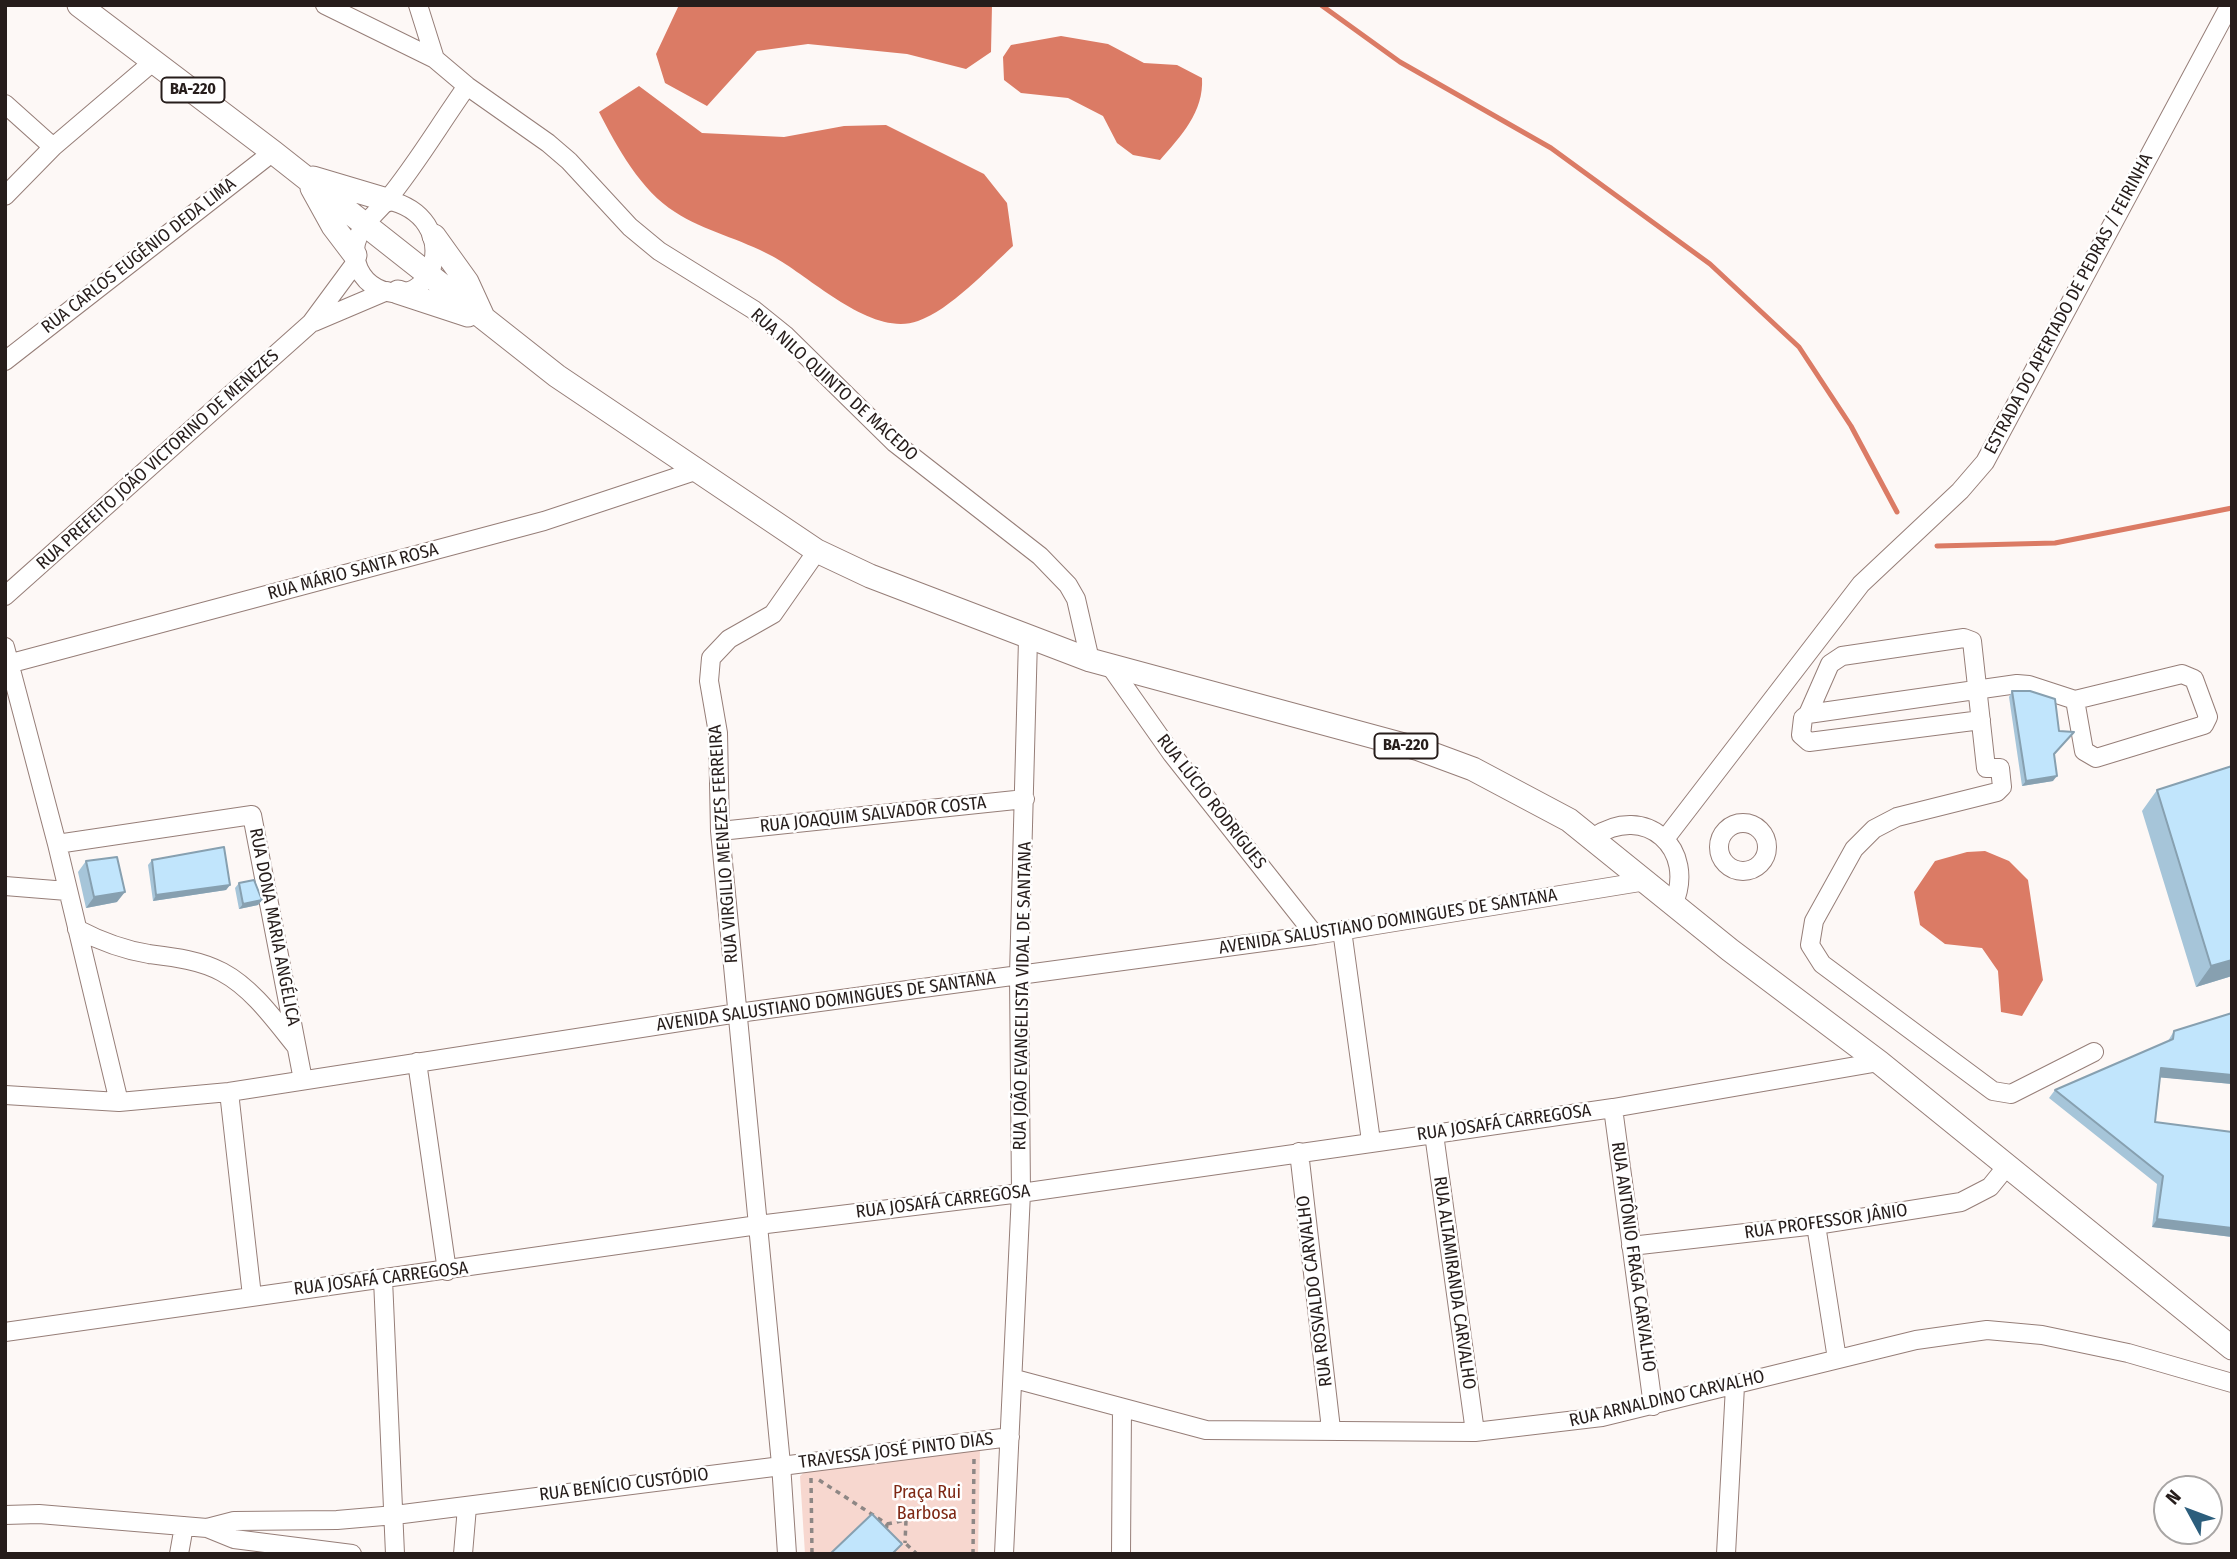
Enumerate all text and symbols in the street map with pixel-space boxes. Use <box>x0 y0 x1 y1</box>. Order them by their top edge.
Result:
road number: BA-220 <box>162 78 224 102</box>
street label: ESTRADA DO APERTADO DE PEDRAS / FEIRINHA <box>1980 150 2158 458</box>
street label: RUA CARLOS EUGÊNIO DEDA LIMA <box>38 173 240 339</box>
street label: RUA NILO QUINTO DE MACEDO <box>746 304 922 466</box>
street label: RUA PREFEITO JOÃO VICTORINO DE MENEZES <box>32 345 284 575</box>
street label: RUA MÁRIO SANTA ROSA <box>265 539 441 605</box>
street label: RUA VIRGILIO MENEZES FERREIRA <box>705 724 743 964</box>
street label: RUA LÚCIO RODRIGUES <box>1152 730 1270 874</box>
road number: BA-220 <box>1374 734 1438 758</box>
street label: RUA JOAQUIM SALVADOR COSTA <box>759 792 987 838</box>
street label: RUA DONA MARIA ANGÉLICA <box>244 826 304 1028</box>
street label: RUA JOÃO EVANGELISTA VIDAL DE SANTANA <box>1010 841 1036 1151</box>
street label: AVENIDA SALUSTIANO DOMINGUES DE SANTANA <box>1217 885 1559 959</box>
street label: AVENIDA SALUSTIANO DOMINGUES DE SANTANA <box>655 967 997 1037</box>
street label: RUA JOSAFÁ CARREGOSA <box>1416 1100 1592 1146</box>
street label: RUA ANTÔNIO FRAGA CARVALHO <box>1606 1141 1660 1373</box>
street label: RUA ALTAMIRANDA CARVALHO <box>1428 1175 1480 1391</box>
street label: RUA JOSAFÁ CARREGOSA <box>855 1181 1031 1223</box>
street label: RUA ROSVALDO CARVALHO <box>1293 1194 1337 1388</box>
street label: RUA PROFESSOR JÂNIO <box>1743 1200 1909 1244</box>
street label: RUA JOSAFÁ CARREGOSA <box>293 1258 469 1300</box>
street label: RUA ARNALDINO CARVALHO <box>1567 1366 1767 1432</box>
street label: TRAVESSA JOSÉ PINTO DIAS <box>798 1428 994 1474</box>
street label: RUA BENÍCIO CUSTÓDIO <box>538 1464 710 1506</box>
north arrow <box>2153 1475 2223 1545</box>
park label: Praça Rui Barbosa <box>893 1482 961 1524</box>
text: N <box>2161 1485 2186 1509</box>

